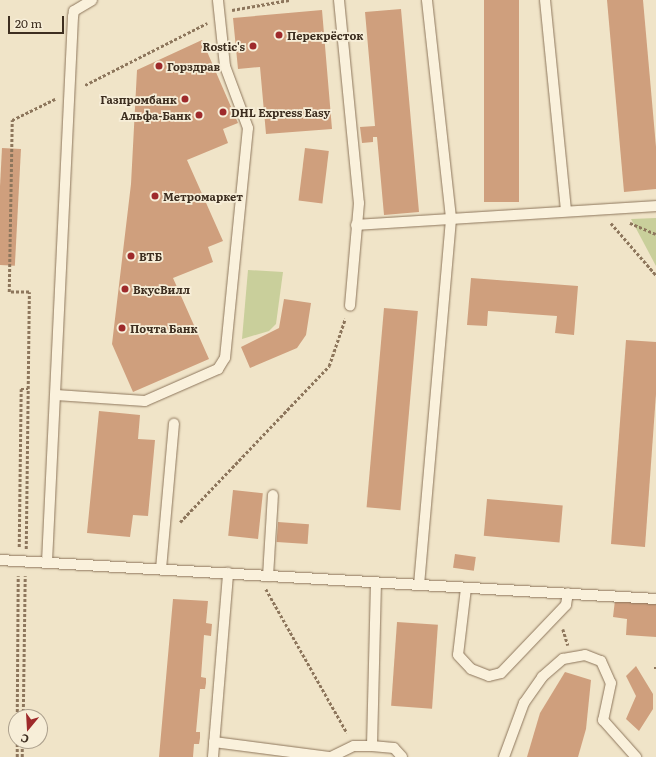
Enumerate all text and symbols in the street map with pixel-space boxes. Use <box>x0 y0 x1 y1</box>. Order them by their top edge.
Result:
scale bar <box>10 8 66 34</box>
text: 20 m <box>15 14 42 32</box>
place label: Перекрёсток <box>287 28 363 42</box>
marker: Перекрёсток <box>274 30 284 40</box>
place label: Rostic's <box>202 39 245 53</box>
marker: Rostic's <box>248 41 258 51</box>
place label: Горздрав <box>167 59 220 73</box>
marker: Горздрав <box>154 61 164 71</box>
place label: Газпромбанк <box>100 92 177 106</box>
marker: Газпромбанк <box>180 94 190 104</box>
place label: DHL Express Easy <box>231 105 330 119</box>
marker: DHL Express Easy <box>218 107 228 117</box>
place label: Альфа-Банк <box>121 108 191 122</box>
marker: Альфа-Банк <box>194 110 204 120</box>
place label: Метромаркет <box>163 189 243 203</box>
marker: Метромаркет <box>150 191 160 201</box>
place label: ВТБ <box>139 249 162 263</box>
marker: ВТБ <box>126 251 136 261</box>
place label: ВкусВилл <box>133 282 190 296</box>
marker: ВкусВилл <box>120 284 130 294</box>
place label: Почта Банк <box>130 321 198 335</box>
marker: Почта Банк <box>117 323 127 333</box>
north arrow <box>8 709 48 749</box>
text: С <box>18 731 31 748</box>

